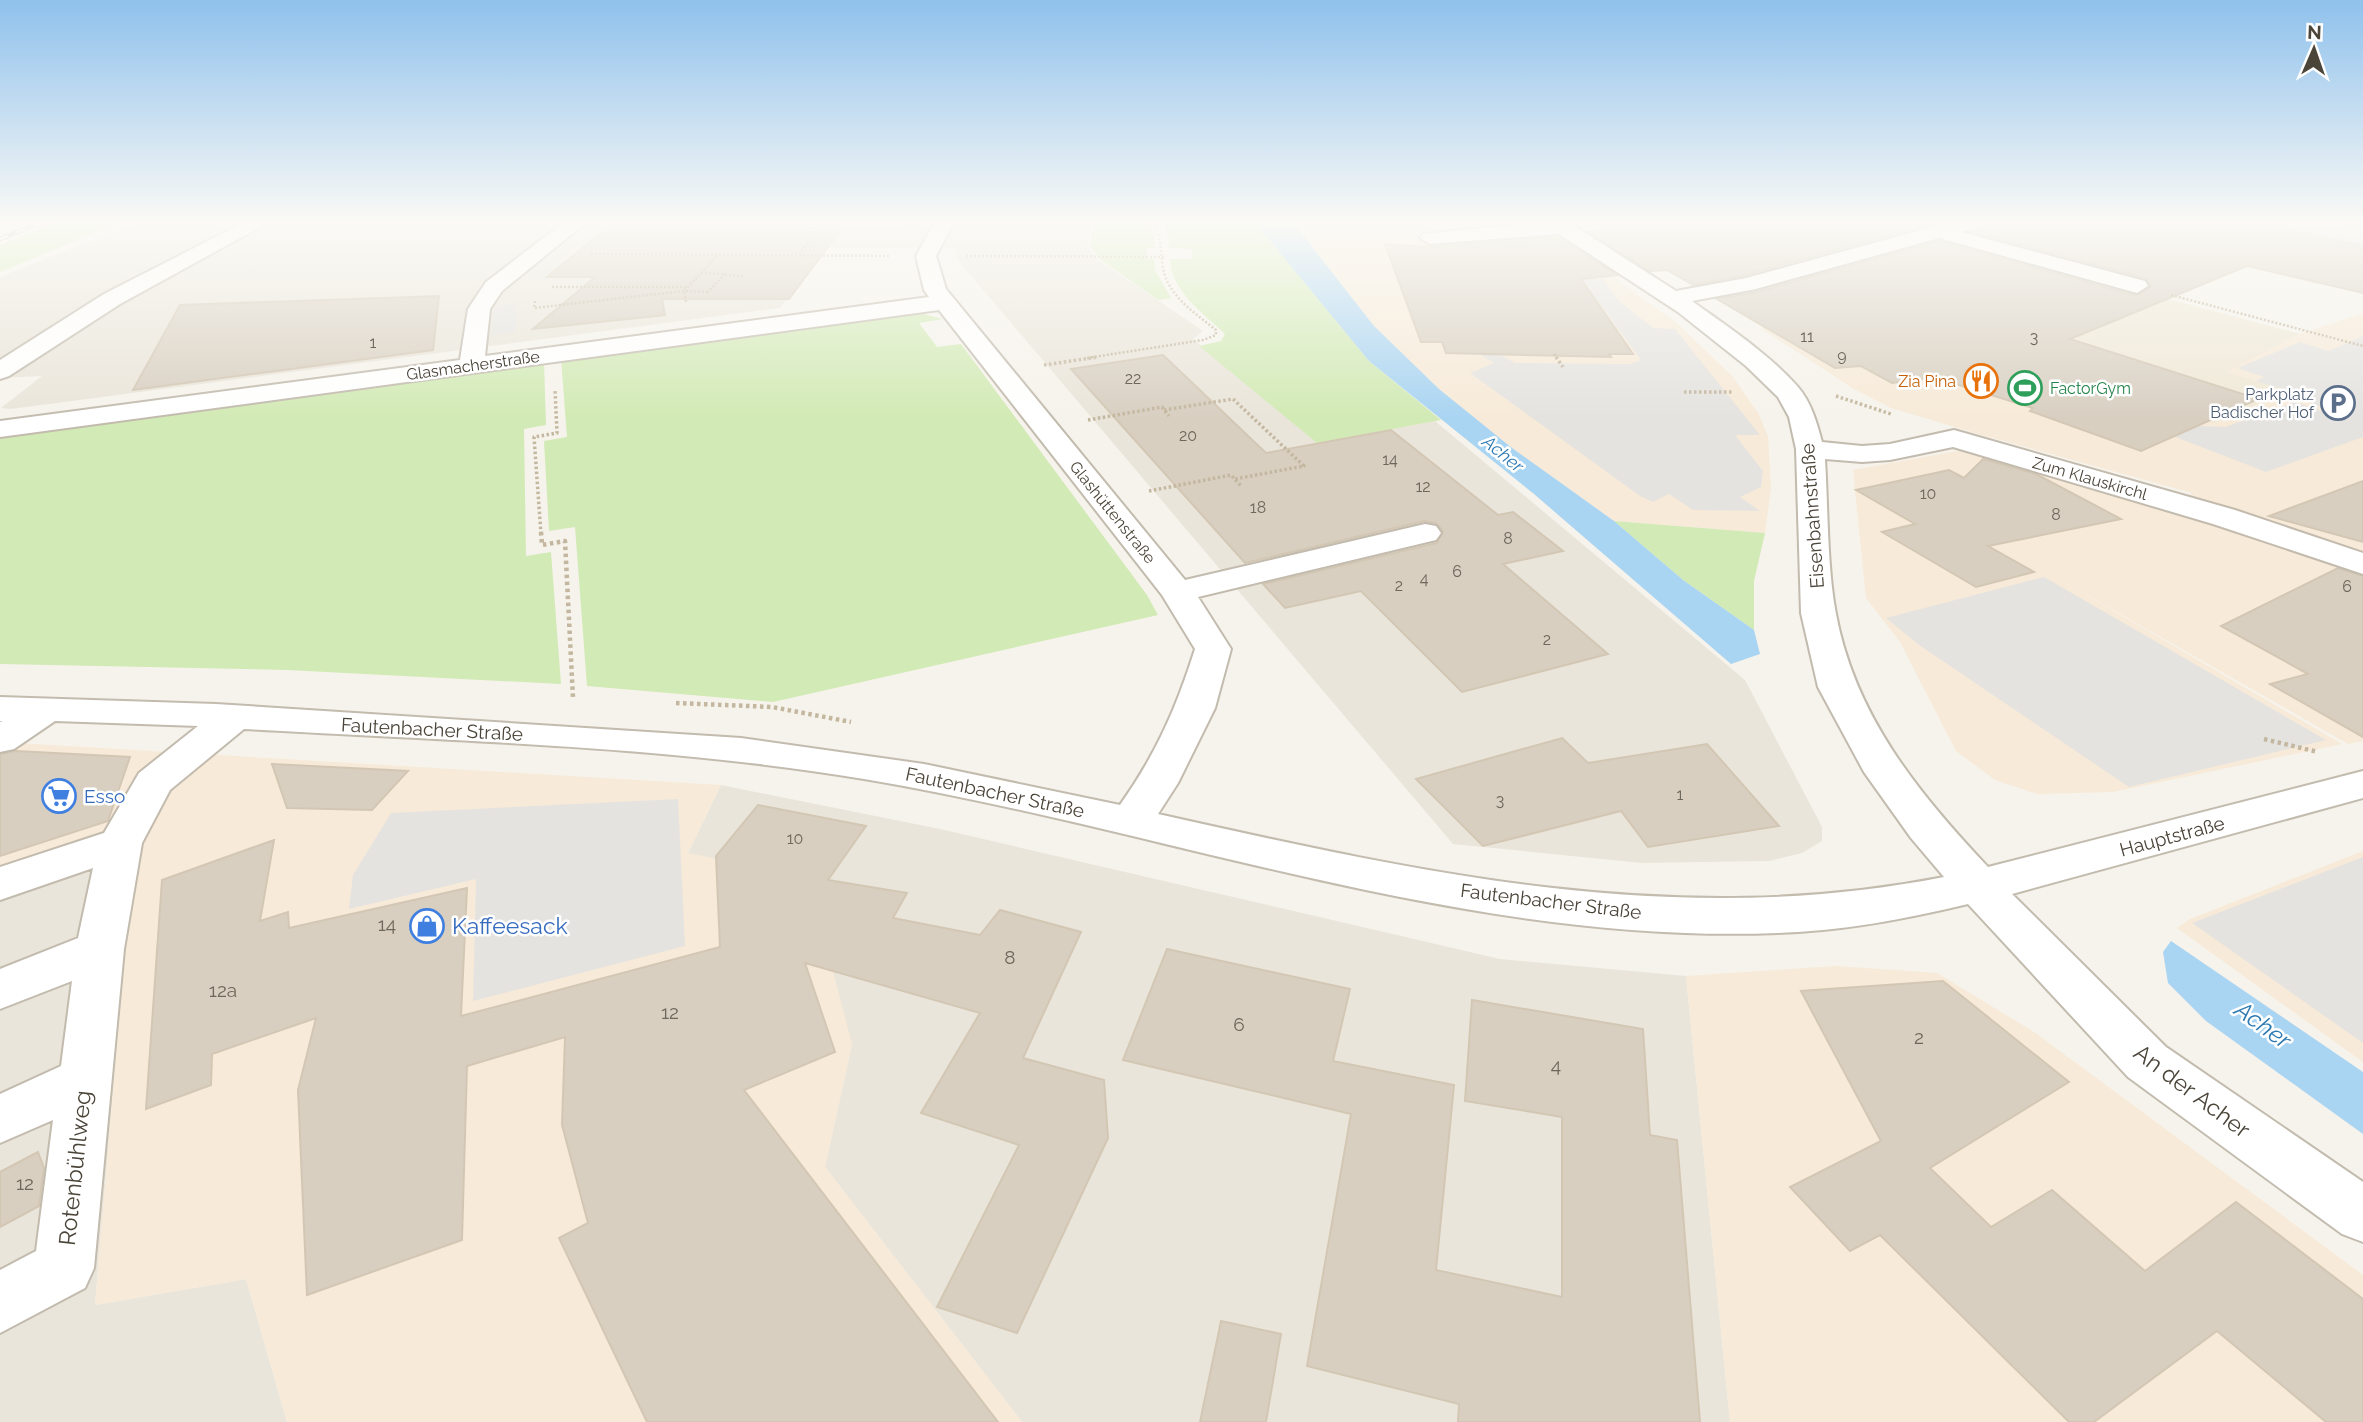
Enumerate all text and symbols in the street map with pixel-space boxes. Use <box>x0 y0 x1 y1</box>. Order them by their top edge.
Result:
north arrow <box>2279 14 2349 84</box>
text: N <box>2307 21 2322 43</box>
house number: 11 <box>1800 327 1814 346</box>
house number: 3 <box>2030 328 2038 347</box>
house number: 1 <box>370 333 377 352</box>
house number: 9 <box>1837 346 1847 365</box>
street label: Glasmacherstraße <box>405 347 541 384</box>
restaurant icon: Zia Pina <box>1962 362 2000 400</box>
house number: 22 <box>1125 369 1141 388</box>
sports icon: FactorGym <box>2006 369 2044 407</box>
place label: Zia Pina <box>1898 372 1956 391</box>
place label: FactorGym <box>2050 379 2131 398</box>
parking icon: Parkplatz Badischer Hof <box>2319 384 2357 422</box>
place label: Parkplatz Badischer Hof <box>2210 385 2315 422</box>
house number: 20 <box>1179 426 1197 445</box>
water label: Acher <box>1478 430 1529 477</box>
street label: Eisenbahnstraße <box>1796 443 1828 589</box>
house number: 14 <box>1382 450 1398 469</box>
street label: Zum Klauskirchl <box>2030 453 2150 504</box>
street label: Glashüttenstraße <box>1066 457 1160 567</box>
house number: 12 <box>1415 477 1431 496</box>
house number: 10 <box>1920 484 1936 503</box>
house number: 18 <box>1250 498 1266 517</box>
house number: 8 <box>2051 505 2061 524</box>
house number: 8 <box>1503 529 1513 548</box>
house number: 6 <box>1452 562 1462 581</box>
house number: 4 <box>1420 569 1429 588</box>
house number: 2 <box>1395 576 1403 595</box>
house number: 6 <box>2342 577 2352 596</box>
house number: 2 <box>1543 630 1551 649</box>
street label: Fautenbacher Straße <box>340 713 524 745</box>
street label: Fautenbacher Straße <box>904 762 1086 822</box>
supermarket icon: Esso <box>40 777 78 815</box>
place label: Esso <box>84 785 125 807</box>
house number: 1 <box>1677 785 1684 804</box>
house number: 3 <box>1496 791 1504 810</box>
street label: Hauptstraße <box>2117 811 2227 861</box>
house number: 10 <box>787 829 803 848</box>
street label: Fautenbacher Straße <box>1459 879 1643 923</box>
shop icon: Kaffeesack <box>408 907 446 945</box>
place label: Kaffeesack <box>452 912 568 939</box>
house number: 14 <box>378 913 396 935</box>
house number: 8 <box>1004 946 1016 968</box>
house number: 12a <box>209 979 237 1001</box>
water label: Acher <box>2228 993 2298 1055</box>
house number: 12 <box>661 1001 679 1023</box>
house number: 6 <box>1233 1013 1245 1035</box>
house number: 2 <box>1914 1026 1924 1048</box>
street label: An der Acher <box>2129 1038 2256 1143</box>
house number: 4 <box>1551 1054 1561 1076</box>
street label: Rotenbühlweg <box>53 1089 96 1247</box>
house number: 12 <box>16 1172 34 1194</box>

